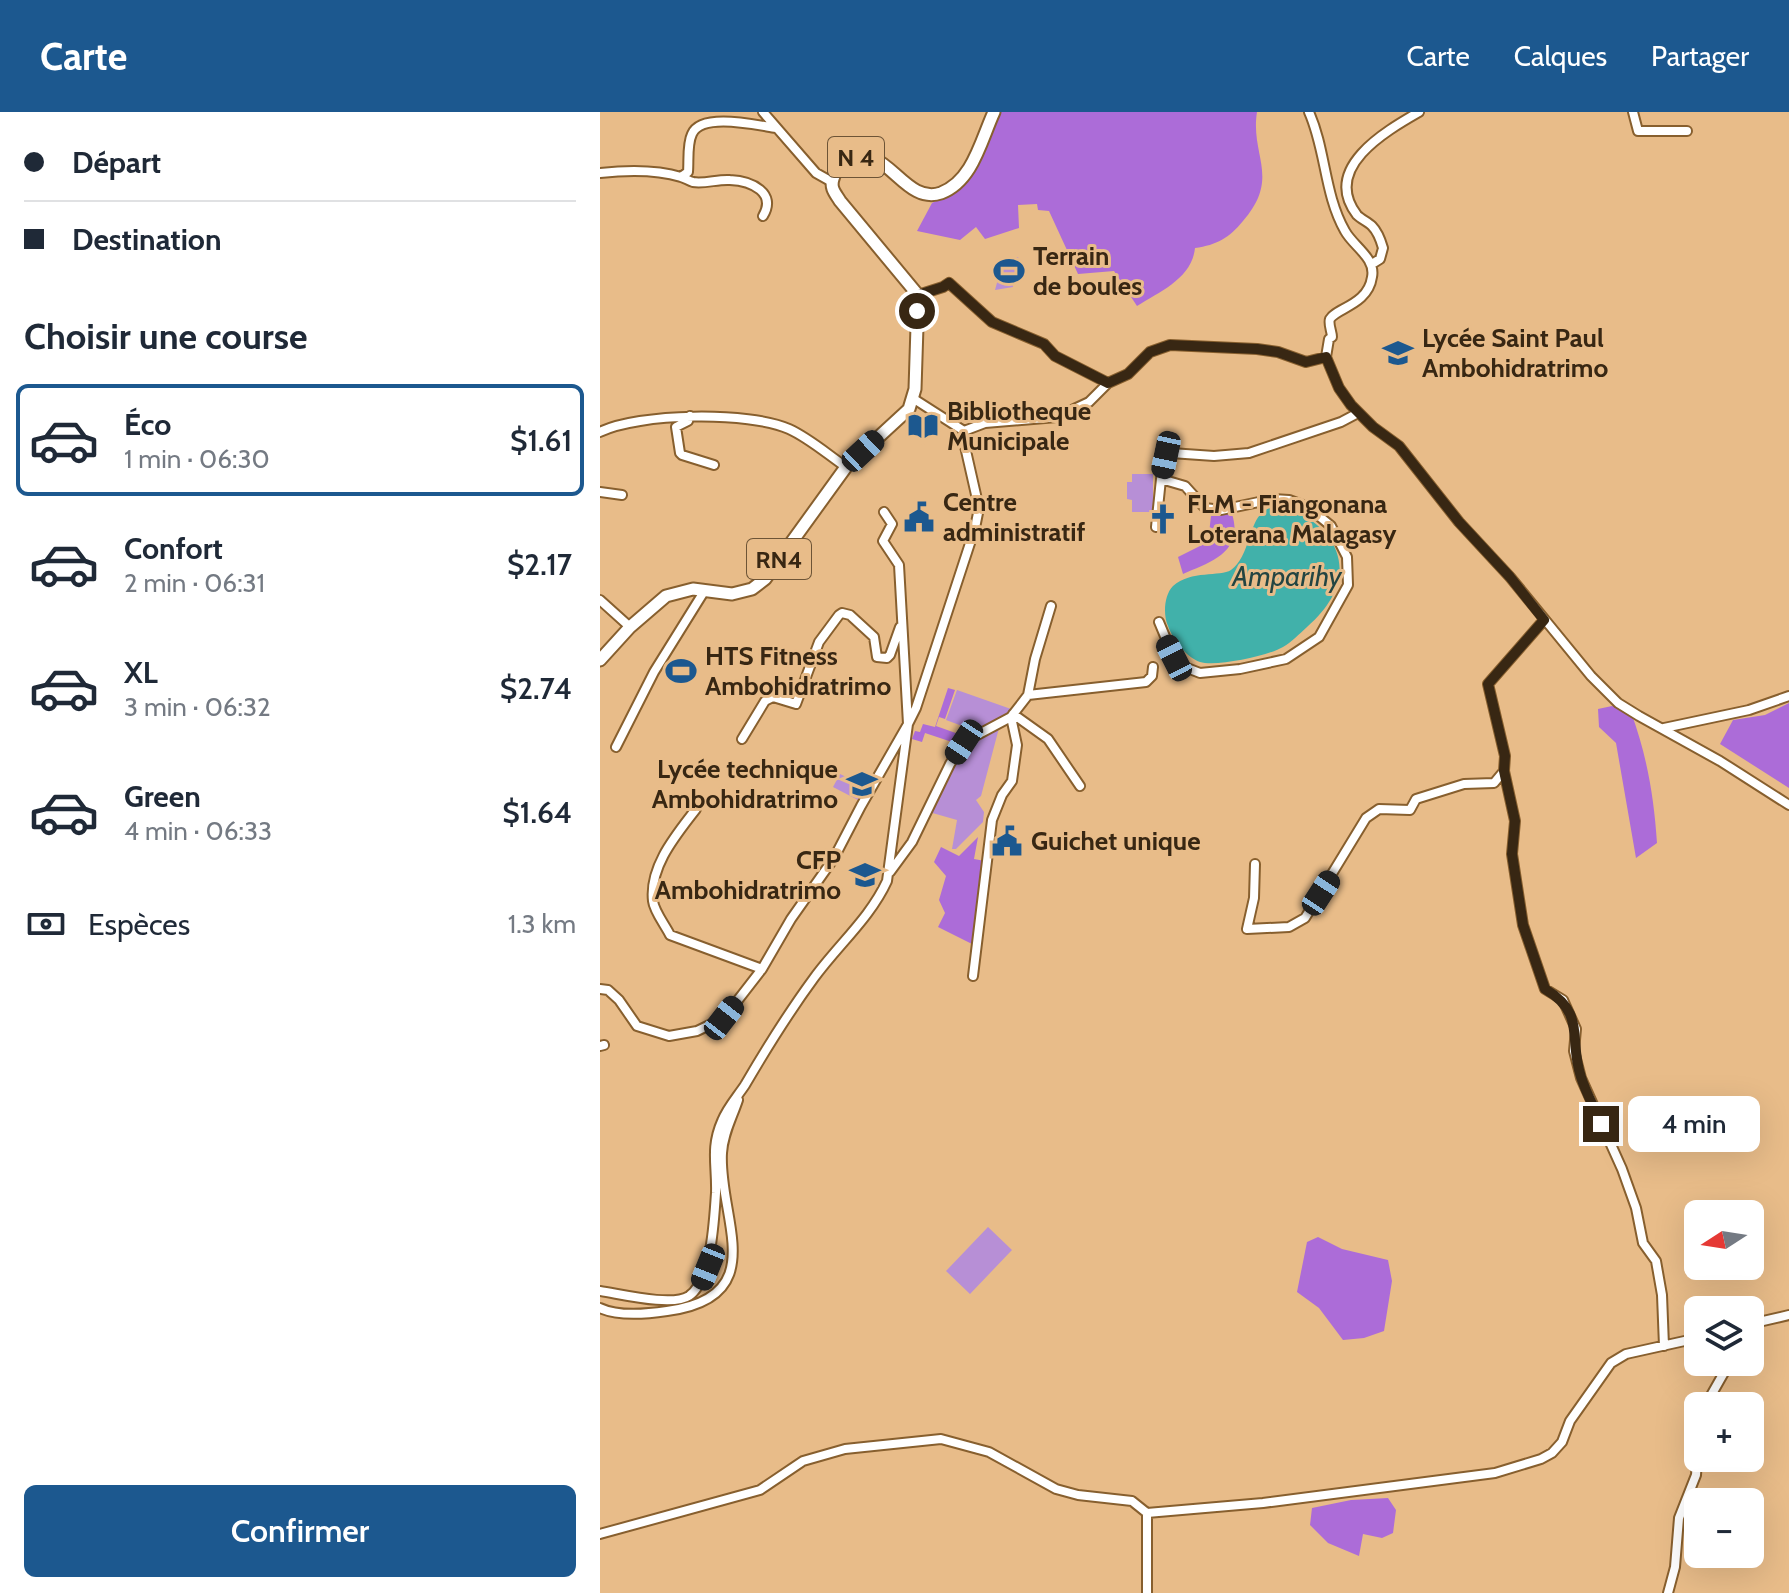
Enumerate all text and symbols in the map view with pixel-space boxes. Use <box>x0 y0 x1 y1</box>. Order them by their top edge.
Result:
text: Carte <box>40 33 127 80</box>
text: Carte <box>1407 39 1470 73</box>
text: Calques <box>1514 39 1607 73</box>
text: Partager <box>1651 39 1749 73</box>
road number: N 4 <box>828 137 884 177</box>
text: Départ <box>72 144 161 181</box>
text: Destination <box>72 221 222 258</box>
place label: Terrain de boules <box>1033 240 1142 302</box>
sports icon: Terrain de boules <box>992 254 1026 288</box>
route start <box>899 293 935 329</box>
text: Choisir une course <box>24 314 307 358</box>
place label: Lycée Saint Paul Ambohidratrimo <box>1422 322 1608 384</box>
school or university icon: Lycée Saint Paul Ambohidratrimo <box>1381 336 1415 370</box>
place label: Bibliotheque Municipale <box>947 395 1091 457</box>
icon: car <box>28 404 100 476</box>
text: Éco <box>124 406 171 443</box>
library icon: Bibliotheque Municipale <box>906 409 940 443</box>
text: $1.61 <box>510 422 572 459</box>
car <box>837 426 889 476</box>
car <box>1149 429 1183 481</box>
text: 1 min · 06:30 <box>124 443 270 475</box>
place label: Centre administratif <box>943 486 1086 548</box>
place label: FLM - Fiangonana Loterana Malagasy <box>1187 488 1397 550</box>
public building icon: Centre administratif <box>902 500 936 534</box>
church icon: FLM - Fiangonana Loterana Malagasy <box>1146 502 1180 536</box>
icon: car <box>28 528 100 600</box>
text: Confort <box>124 530 223 567</box>
road number: RN4 <box>747 539 811 579</box>
text: $2.17 <box>507 546 572 583</box>
water label: Amparihy <box>1230 559 1343 593</box>
text: 2 min · 06:31 <box>124 567 265 599</box>
car <box>1152 631 1196 685</box>
place label: HTS Fitness Ambohidratrimo <box>705 640 891 702</box>
icon: car <box>28 652 100 724</box>
text: XL <box>124 654 158 691</box>
sports icon: HTS Fitness Ambohidratrimo <box>664 654 698 688</box>
text: $2.74 <box>500 670 572 707</box>
text: 3 min · 06:32 <box>124 691 271 723</box>
car <box>941 715 987 769</box>
place label: Lycée technique Ambohidratrimo <box>652 753 838 815</box>
school or university icon: Lycée technique Ambohidratrimo <box>845 767 879 801</box>
icon: car <box>28 776 100 848</box>
text: Green <box>124 778 201 815</box>
text: $1.64 <box>502 794 572 831</box>
text: 4 min · 06:33 <box>124 815 272 847</box>
public building icon: Guichet unique <box>990 824 1024 858</box>
place label: Guichet unique <box>1031 825 1201 857</box>
place label: CFP Ambohidratrimo <box>655 844 841 906</box>
school or university icon: CFP Ambohidratrimo <box>848 858 882 892</box>
car <box>1298 866 1344 920</box>
icon: cash <box>24 902 68 946</box>
text: Espèces <box>88 906 190 943</box>
text: 1.3 km <box>508 908 576 940</box>
car <box>700 992 748 1044</box>
callout: 4 min <box>1629 1096 1761 1152</box>
route end <box>1583 1106 1619 1142</box>
text: 4 min <box>1662 1108 1726 1140</box>
north arrow <box>1684 1200 1764 1280</box>
map controls <box>1684 1200 1764 1568</box>
car <box>688 1240 728 1294</box>
button: layers <box>1684 1296 1764 1376</box>
button: + <box>1684 1392 1764 1472</box>
button: Confirmer <box>24 1485 576 1577</box>
button: − <box>1684 1488 1764 1568</box>

